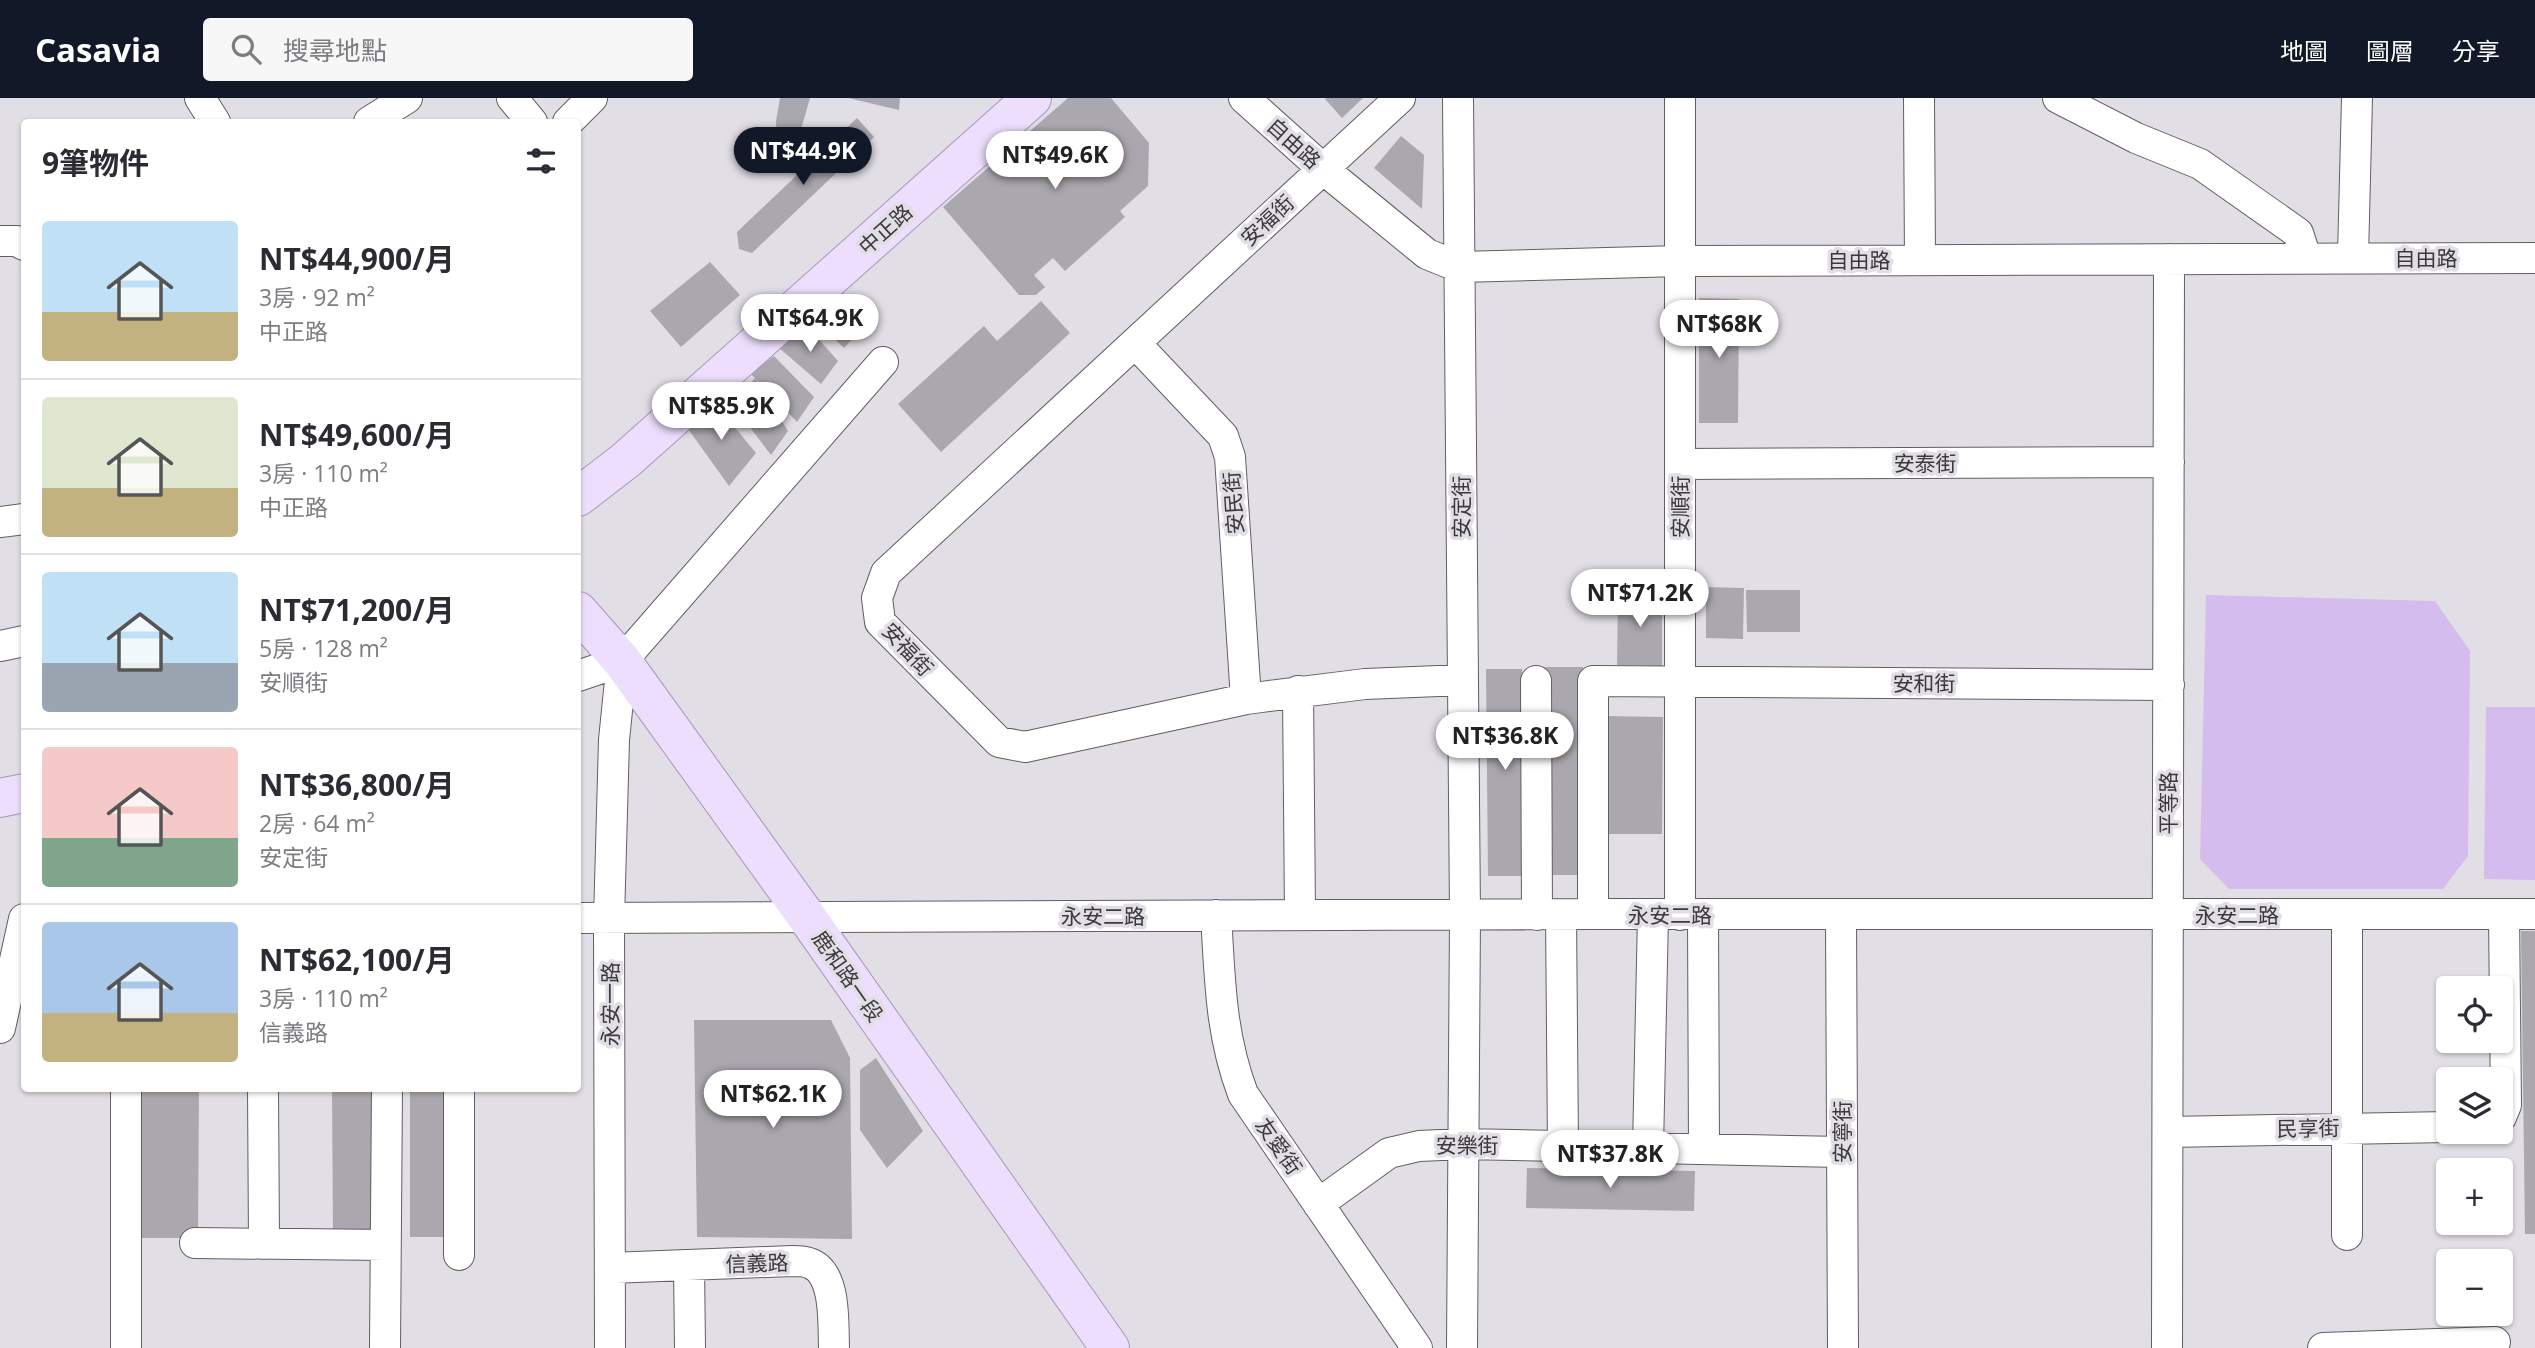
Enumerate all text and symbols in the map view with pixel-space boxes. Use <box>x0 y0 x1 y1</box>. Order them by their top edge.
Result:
search box <box>203 18 693 81</box>
text: Casavia <box>35 27 161 72</box>
icon: search <box>227 30 265 68</box>
text: 搜尋地點 <box>283 32 387 68</box>
text: 地圖 <box>2280 34 2328 67</box>
text: 圖層 <box>2366 34 2414 67</box>
text: 分享 <box>2452 34 2500 67</box>
street label: 自由路 <box>1261 112 1327 174</box>
pin: NT$44.9K <box>731 127 875 187</box>
pin: NT$49.6K <box>983 132 1127 191</box>
text: NT$44.9K <box>750 134 856 166</box>
text: NT$49.6K <box>1002 138 1108 170</box>
text: 9筆物件 <box>42 142 149 183</box>
icon: filters <box>522 142 560 180</box>
street label: 安福街 <box>1234 188 1300 252</box>
street label: 中正路 <box>852 198 918 260</box>
text: NT$44,900/月 <box>259 238 455 279</box>
street label: 自由路 <box>2395 244 2458 272</box>
street label: 自由路 <box>1828 246 1891 274</box>
icon: home <box>98 249 182 333</box>
text: 3房 · 92 m² <box>259 281 375 313</box>
pin: NT$64.9K <box>738 294 882 354</box>
pin: NT$68K <box>1662 300 1776 360</box>
text: NT$64.9K <box>757 301 863 333</box>
text: NT$68K <box>1676 307 1762 339</box>
text: 中正路 <box>259 315 328 347</box>
pin: NT$85.9K <box>649 382 793 442</box>
text: NT$85.9K <box>668 389 774 421</box>
text: NT$49,600/月 <box>259 414 455 455</box>
icon: home <box>98 425 182 509</box>
street label: 安泰街 <box>1894 449 1957 477</box>
text: 3房 · 110 m² <box>259 457 388 489</box>
street label: 安民街 <box>1217 471 1249 535</box>
street label: 安定街 <box>1447 476 1475 539</box>
street label: 安順街 <box>1666 476 1694 539</box>
text: 中正路 <box>259 491 328 523</box>
pin: NT$71.2K <box>1568 570 1712 629</box>
text: NT$71.2K <box>1587 576 1693 608</box>
text: NT$71,200/月 <box>259 589 455 630</box>
icon: home <box>98 600 182 684</box>
street label: 安福街 <box>876 616 940 682</box>
text: 5房 · 128 m² <box>259 632 388 664</box>
text: 安順街 <box>259 666 328 698</box>
street label: 安和街 <box>1893 669 1956 697</box>
pin: NT$36.8K <box>1433 712 1577 772</box>
text: NT$36.8K <box>1452 719 1558 751</box>
text: NT$36,800/月 <box>259 764 455 805</box>
street label: 平等路 <box>2154 772 2182 835</box>
icon: home <box>98 775 182 859</box>
text: 2房 · 64 m² <box>259 807 375 839</box>
text: 安定街 <box>259 841 328 873</box>
street label: 永安二路 <box>1628 901 1712 929</box>
street label: 永安二路 <box>2195 901 2279 929</box>
street label: 永安二路 <box>1061 902 1145 930</box>
street label: 鹿和路一段 <box>806 925 890 1027</box>
text: NT$62,100/月 <box>259 939 455 980</box>
icon: home <box>98 950 182 1034</box>
street label: 永安一路 <box>596 962 624 1046</box>
map controls <box>2436 976 2513 1326</box>
button: locate <box>2436 976 2513 1053</box>
text: 3房 · 110 m² <box>259 982 388 1014</box>
text: 信義路 <box>259 1016 328 1048</box>
button: layers <box>2436 1067 2513 1144</box>
pin: NT$62.1K <box>701 1070 845 1130</box>
text: NT$62.1K <box>720 1077 826 1109</box>
street label: 安寧街 <box>1828 1101 1856 1164</box>
street label: 友愛街 <box>1249 1112 1309 1180</box>
street label: 民享街 <box>2276 1113 2340 1143</box>
pin: NT$37.8K <box>1538 1130 1682 1190</box>
street label: 安樂街 <box>1436 1131 1499 1159</box>
text: NT$37.8K <box>1557 1137 1663 1169</box>
button: + <box>2436 1158 2513 1235</box>
street label: 信義路 <box>725 1248 789 1278</box>
button: − <box>2436 1249 2513 1326</box>

